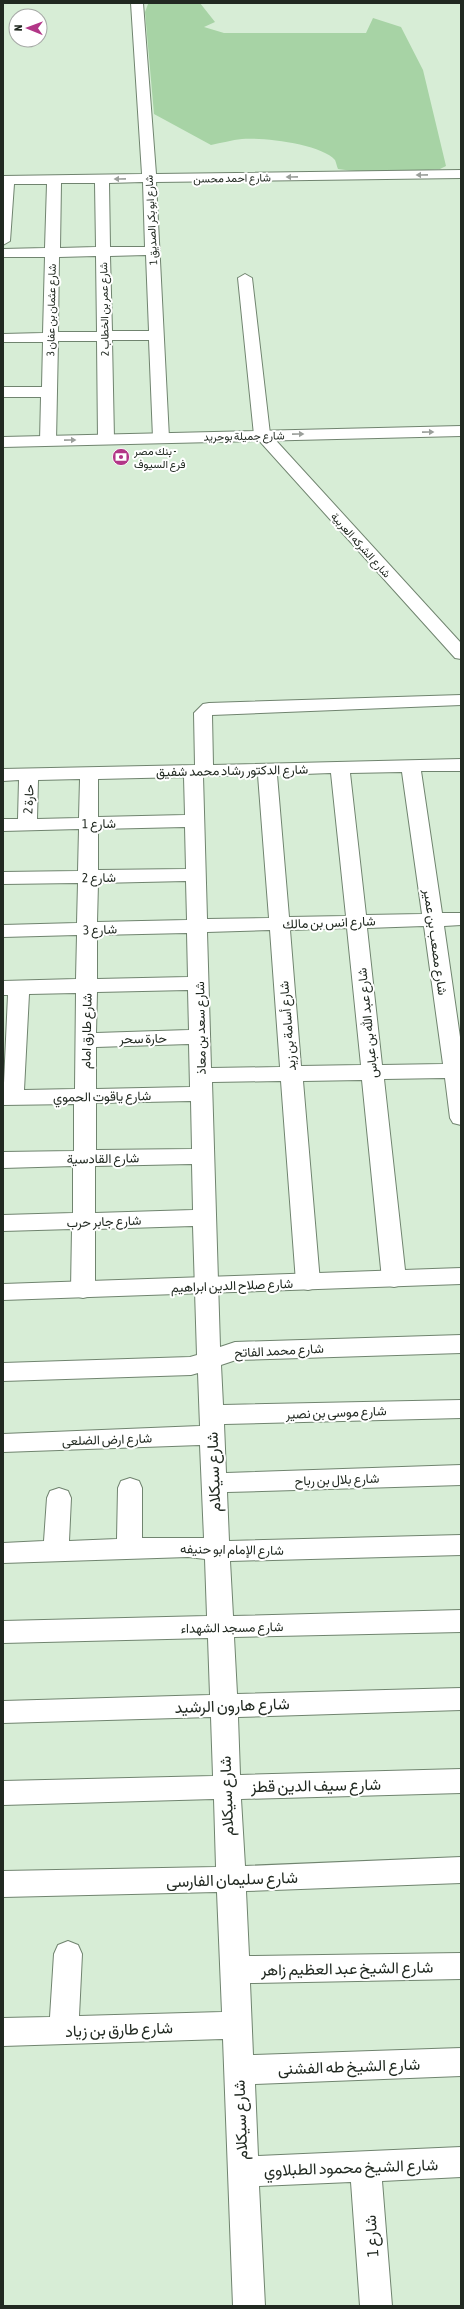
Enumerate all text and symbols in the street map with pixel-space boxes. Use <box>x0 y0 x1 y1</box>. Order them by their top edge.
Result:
north arrow <box>8 8 48 48</box>
text: N <box>12 24 24 31</box>
street label: شارع احمد محسن <box>193 171 271 187</box>
one-way arrow <box>415 172 428 178</box>
street label: شارع ابو بكر الصديق 1 <box>143 174 161 265</box>
one-way arrow <box>285 174 298 180</box>
one-way arrow <box>113 176 126 182</box>
street label: شارع عمر بن الخطاب 2 <box>97 262 113 356</box>
street label: شارع عثمان بن عفان 3 <box>44 263 60 356</box>
street label: شارع جميلة بوحريد <box>203 429 285 445</box>
one-way arrow <box>422 429 435 435</box>
one-way arrow <box>292 431 304 438</box>
one-way arrow <box>64 437 77 443</box>
place label: بنك مصر - فرع السيوف <box>133 445 186 472</box>
bank icon: بنك مصر - فرع السيوف <box>111 447 131 467</box>
street label: شارع الشركه العربية <box>327 510 393 581</box>
street label: شارع الدكتور رشاد محمد شفيق <box>156 762 308 781</box>
street label: حارة 2 <box>20 784 38 814</box>
street label: شارع 1 <box>82 816 116 833</box>
street label: شارع 2 <box>82 870 116 887</box>
street label: شارع مصعب بن عمير <box>419 887 450 996</box>
street label: شارع انس بن مالك <box>282 913 376 934</box>
street label: شارع 3 <box>83 921 117 940</box>
street label: شارع عبد الله بن عباس <box>354 967 383 1079</box>
street label: شارع أسامة بن زيد <box>276 980 301 1072</box>
street label: شارع سعد بن معاذ <box>192 981 211 1075</box>
street label: شارع طارق امام <box>78 993 97 1069</box>
street label: حارة سحر <box>118 1031 167 1047</box>
street label: شارع ياقوت الحموي <box>53 1088 151 1108</box>
street label: شارع القادسية <box>67 1150 139 1169</box>
street label: شارع جابر حرب <box>66 1213 142 1232</box>
street label: شارع صلاح الدين ابراهيم <box>171 1276 294 1297</box>
street label: شارع محمد الفاتح <box>234 1341 324 1362</box>
street label: شارع موسى بن نصير <box>284 1403 387 1424</box>
street label: شارع ارض الضلعى <box>62 1430 152 1451</box>
street label: شارع سيكلام <box>203 1432 226 1512</box>
street label: شارع بلال بن رباح <box>294 1471 380 1490</box>
street label: شارع الإمام ابو حنيفه <box>180 1541 284 1560</box>
street label: شارع مسجد الشهداء <box>180 1619 284 1638</box>
street label: شارع هارون الرشيد <box>174 1694 290 1719</box>
street label: شارع سيكلام <box>216 1756 239 1836</box>
street label: شارع سيف الدين قطز <box>250 1775 381 1798</box>
street label: شارع سليمان الفارسى <box>166 1868 298 1893</box>
street label: شارع الشيخ عبد العظيم زاهر <box>260 1957 433 1982</box>
street label: شارع طارق بن زياد <box>65 2018 173 2043</box>
street label: شارع الشيخ طه الفشنى <box>277 2055 421 2080</box>
street label: شارع سيكلام <box>230 2080 253 2160</box>
street label: شارع الشيخ محمود الطبلاوي <box>264 2155 439 2184</box>
street label: شارع 1 <box>361 2214 384 2258</box>

